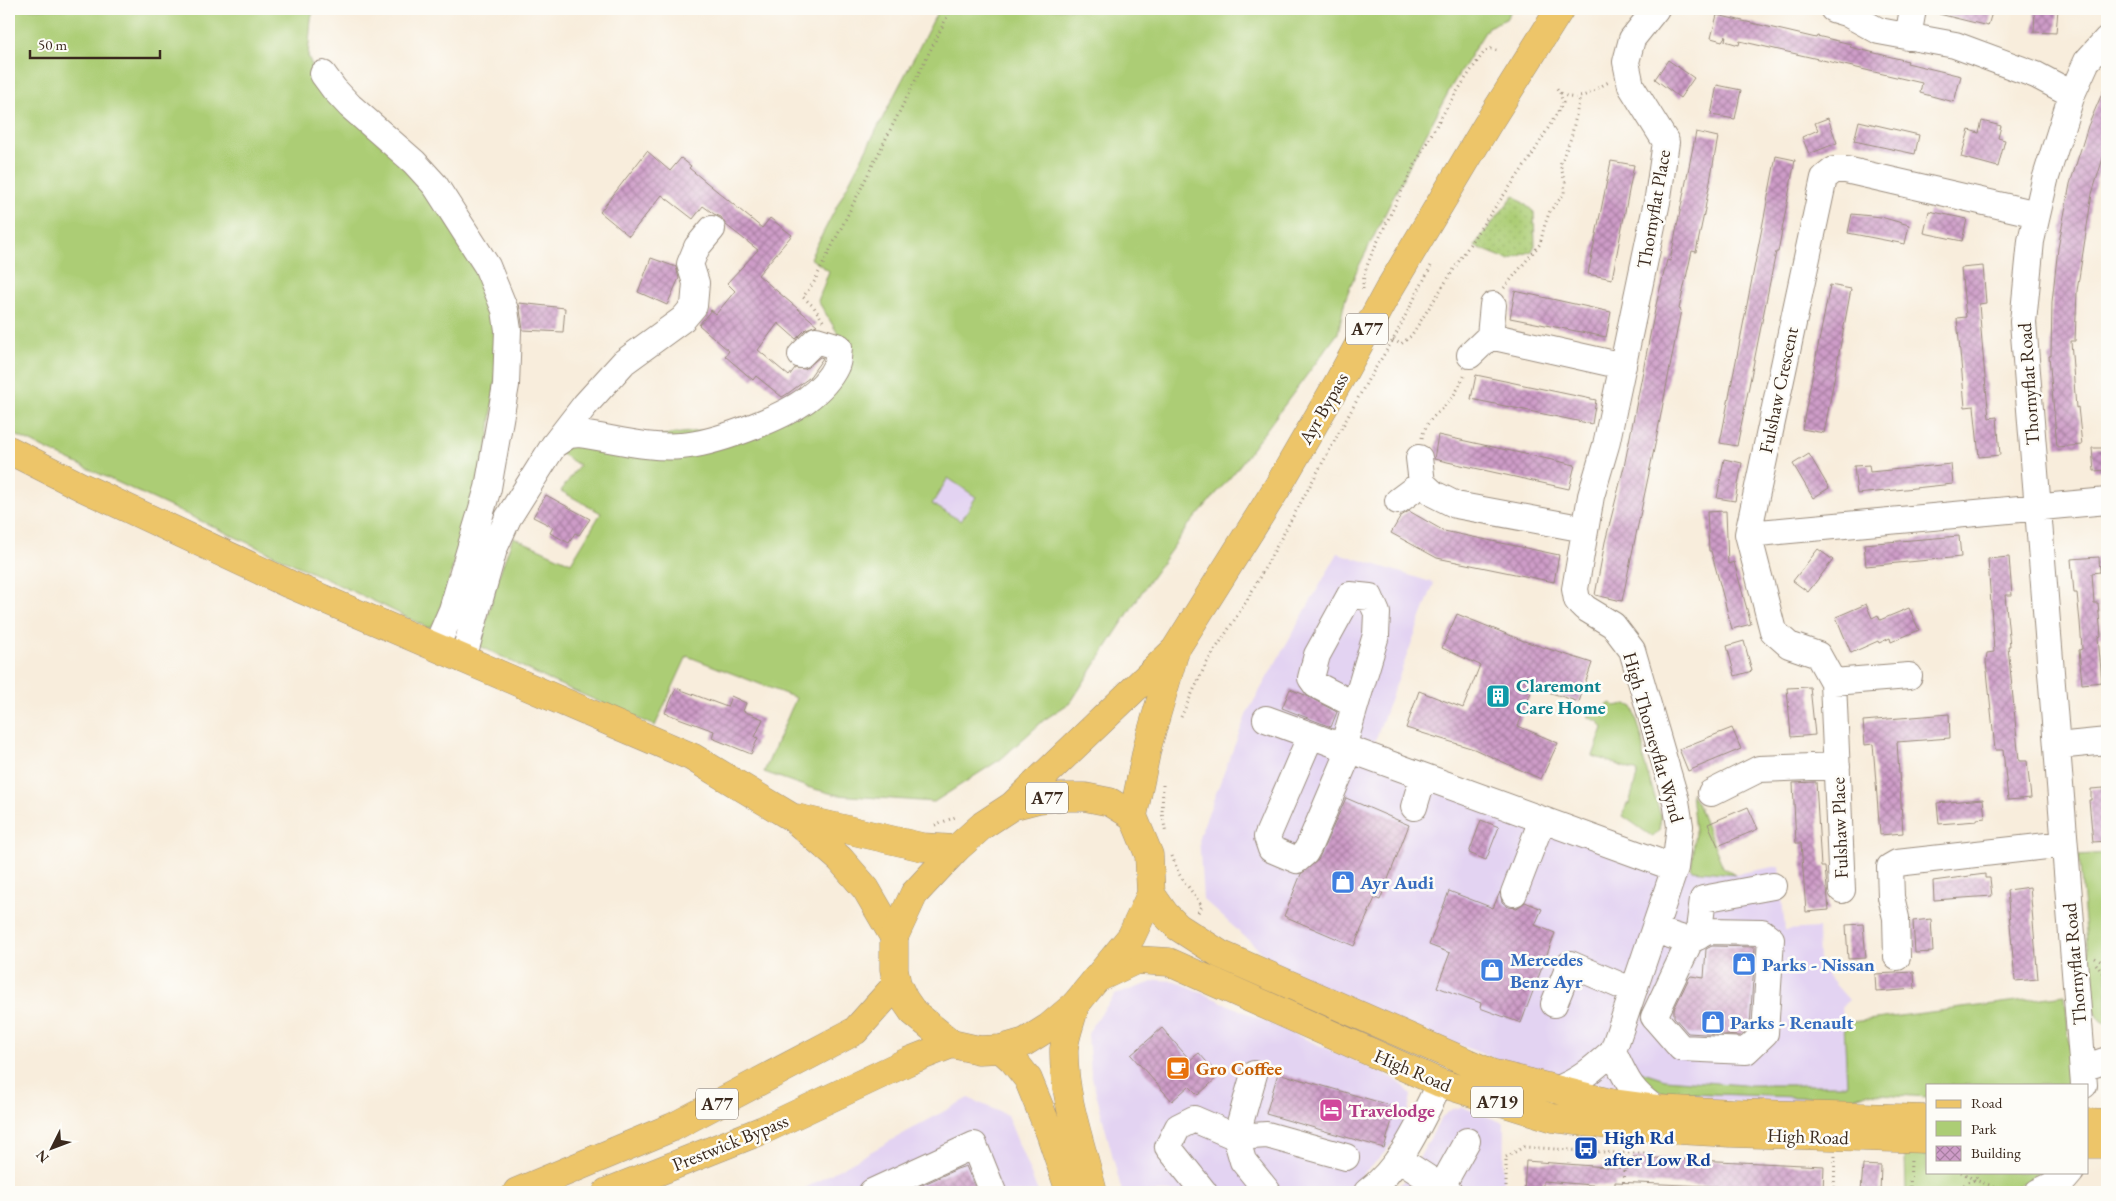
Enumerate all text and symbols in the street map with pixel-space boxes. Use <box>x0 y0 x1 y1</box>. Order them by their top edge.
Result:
scale bar <box>30 28 160 60</box>
text: 50 m <box>38 35 67 54</box>
street label: Thornyflat Place <box>1631 148 1676 270</box>
road number: A77 <box>1346 314 1388 344</box>
street label: Thornyflat Road <box>2012 322 2045 446</box>
street label: Fulshaw Crescent <box>1753 325 1804 455</box>
street label: Ayr Bypass <box>1292 368 1354 450</box>
street label: High Thorneyflat Wynd <box>1617 649 1690 826</box>
place label: Claremont Care Home <box>1516 673 1606 720</box>
building icon: Claremont Care Home <box>1485 683 1511 709</box>
street label: Fulshaw Place <box>1825 777 1854 879</box>
road number: A77 <box>1026 782 1068 814</box>
shop icon: Ayr Audi <box>1330 869 1356 895</box>
place label: Ayr Audi <box>1359 870 1434 895</box>
street label: Thornyflat Road <box>2057 901 2092 1026</box>
place label: Mercedes Benz Ayr <box>1510 947 1583 994</box>
shop icon: Parks - Nissan <box>1731 951 1757 977</box>
place label: Parks - Nissan <box>1762 952 1875 977</box>
shop icon: Mercedes Benz Ayr <box>1479 957 1505 983</box>
shop icon: Parks - Renault <box>1700 1009 1726 1035</box>
place label: Parks - Renault <box>1730 1010 1854 1035</box>
street label: High Road <box>1370 1043 1456 1098</box>
cafe icon: Gro Coffee <box>1165 1055 1191 1081</box>
place label: Gro Coffee <box>1196 1056 1282 1081</box>
legend <box>1926 1084 2088 1174</box>
road number: A719 <box>1471 1086 1523 1118</box>
road number: A77 <box>696 1088 738 1120</box>
text: Road <box>1971 1093 2003 1112</box>
hotel icon: Travelodge <box>1318 1097 1344 1123</box>
place label: Travelodge <box>1348 1098 1435 1123</box>
street label: Prestwick Bypass <box>668 1108 792 1177</box>
text: Park <box>1971 1119 1998 1138</box>
street label: High Road <box>1767 1123 1850 1150</box>
north arrow <box>28 1124 78 1174</box>
place label: High Rd after Low Rd <box>1604 1125 1712 1172</box>
bus stop icon: High Rd after Low Rd <box>1573 1135 1599 1161</box>
text: Building <box>1971 1143 2021 1162</box>
text: N <box>31 1146 53 1167</box>

